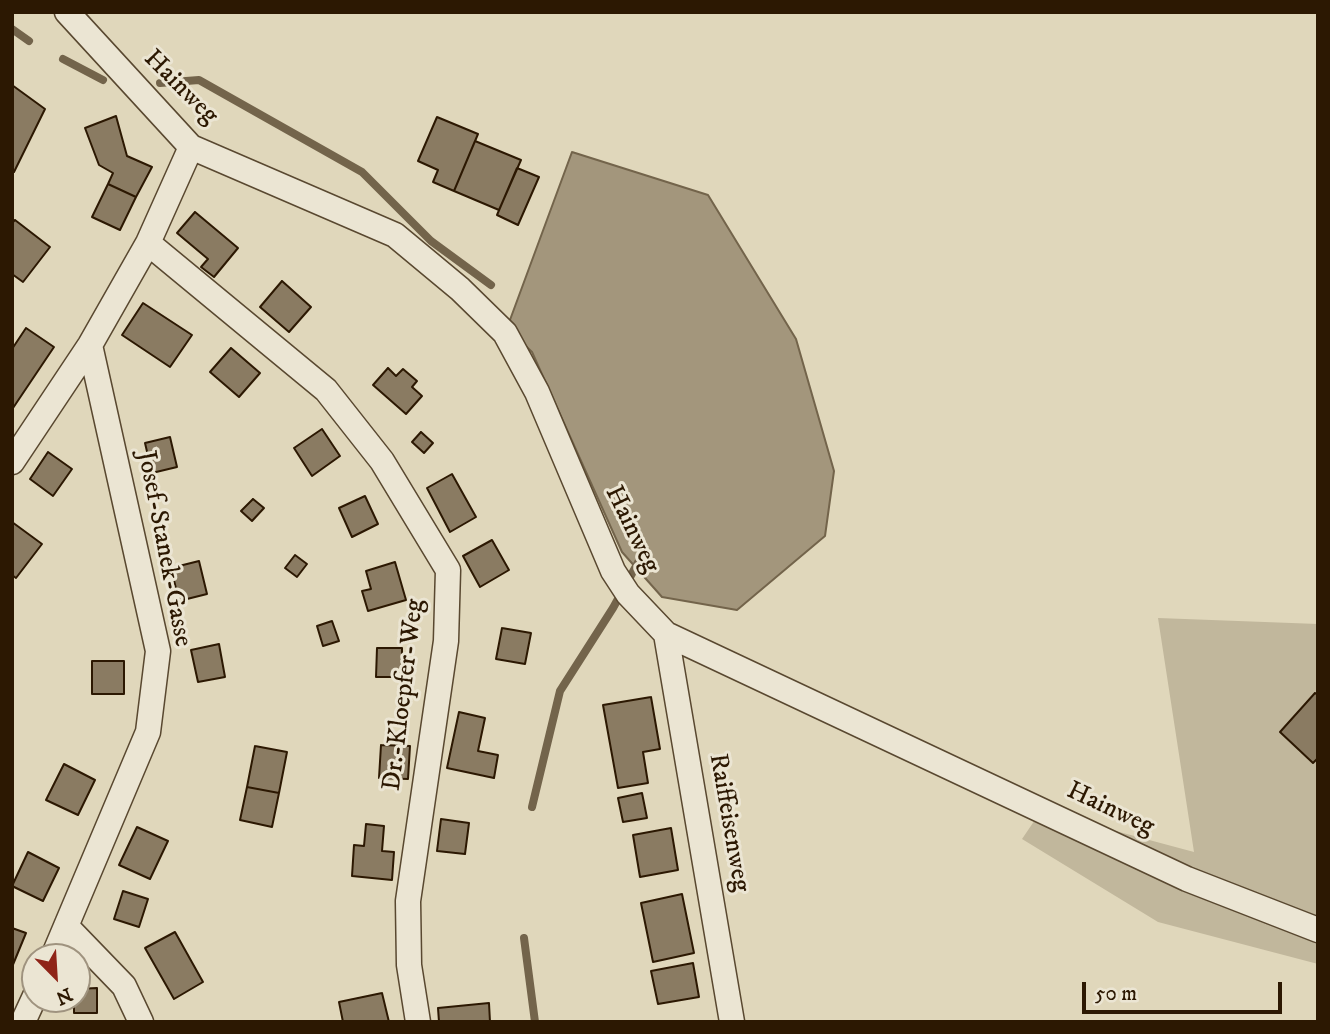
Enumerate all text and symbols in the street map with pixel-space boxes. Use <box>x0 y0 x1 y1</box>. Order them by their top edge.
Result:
street label: Hainweg <box>136 44 224 132</box>
street label: Josef-Stanek-Gasse <box>129 448 197 650</box>
street label: Hainweg <box>597 481 665 579</box>
street label: Dr.-Kloepfer-Weg <box>378 597 432 793</box>
street label: Raiffeisenweg <box>700 751 756 895</box>
street label: Hainweg <box>1061 776 1159 844</box>
north arrow <box>21 943 91 1013</box>
scale bar <box>1085 968 1284 1012</box>
text: 50 m <box>1095 981 1137 1007</box>
text: N <box>52 982 76 1009</box>

